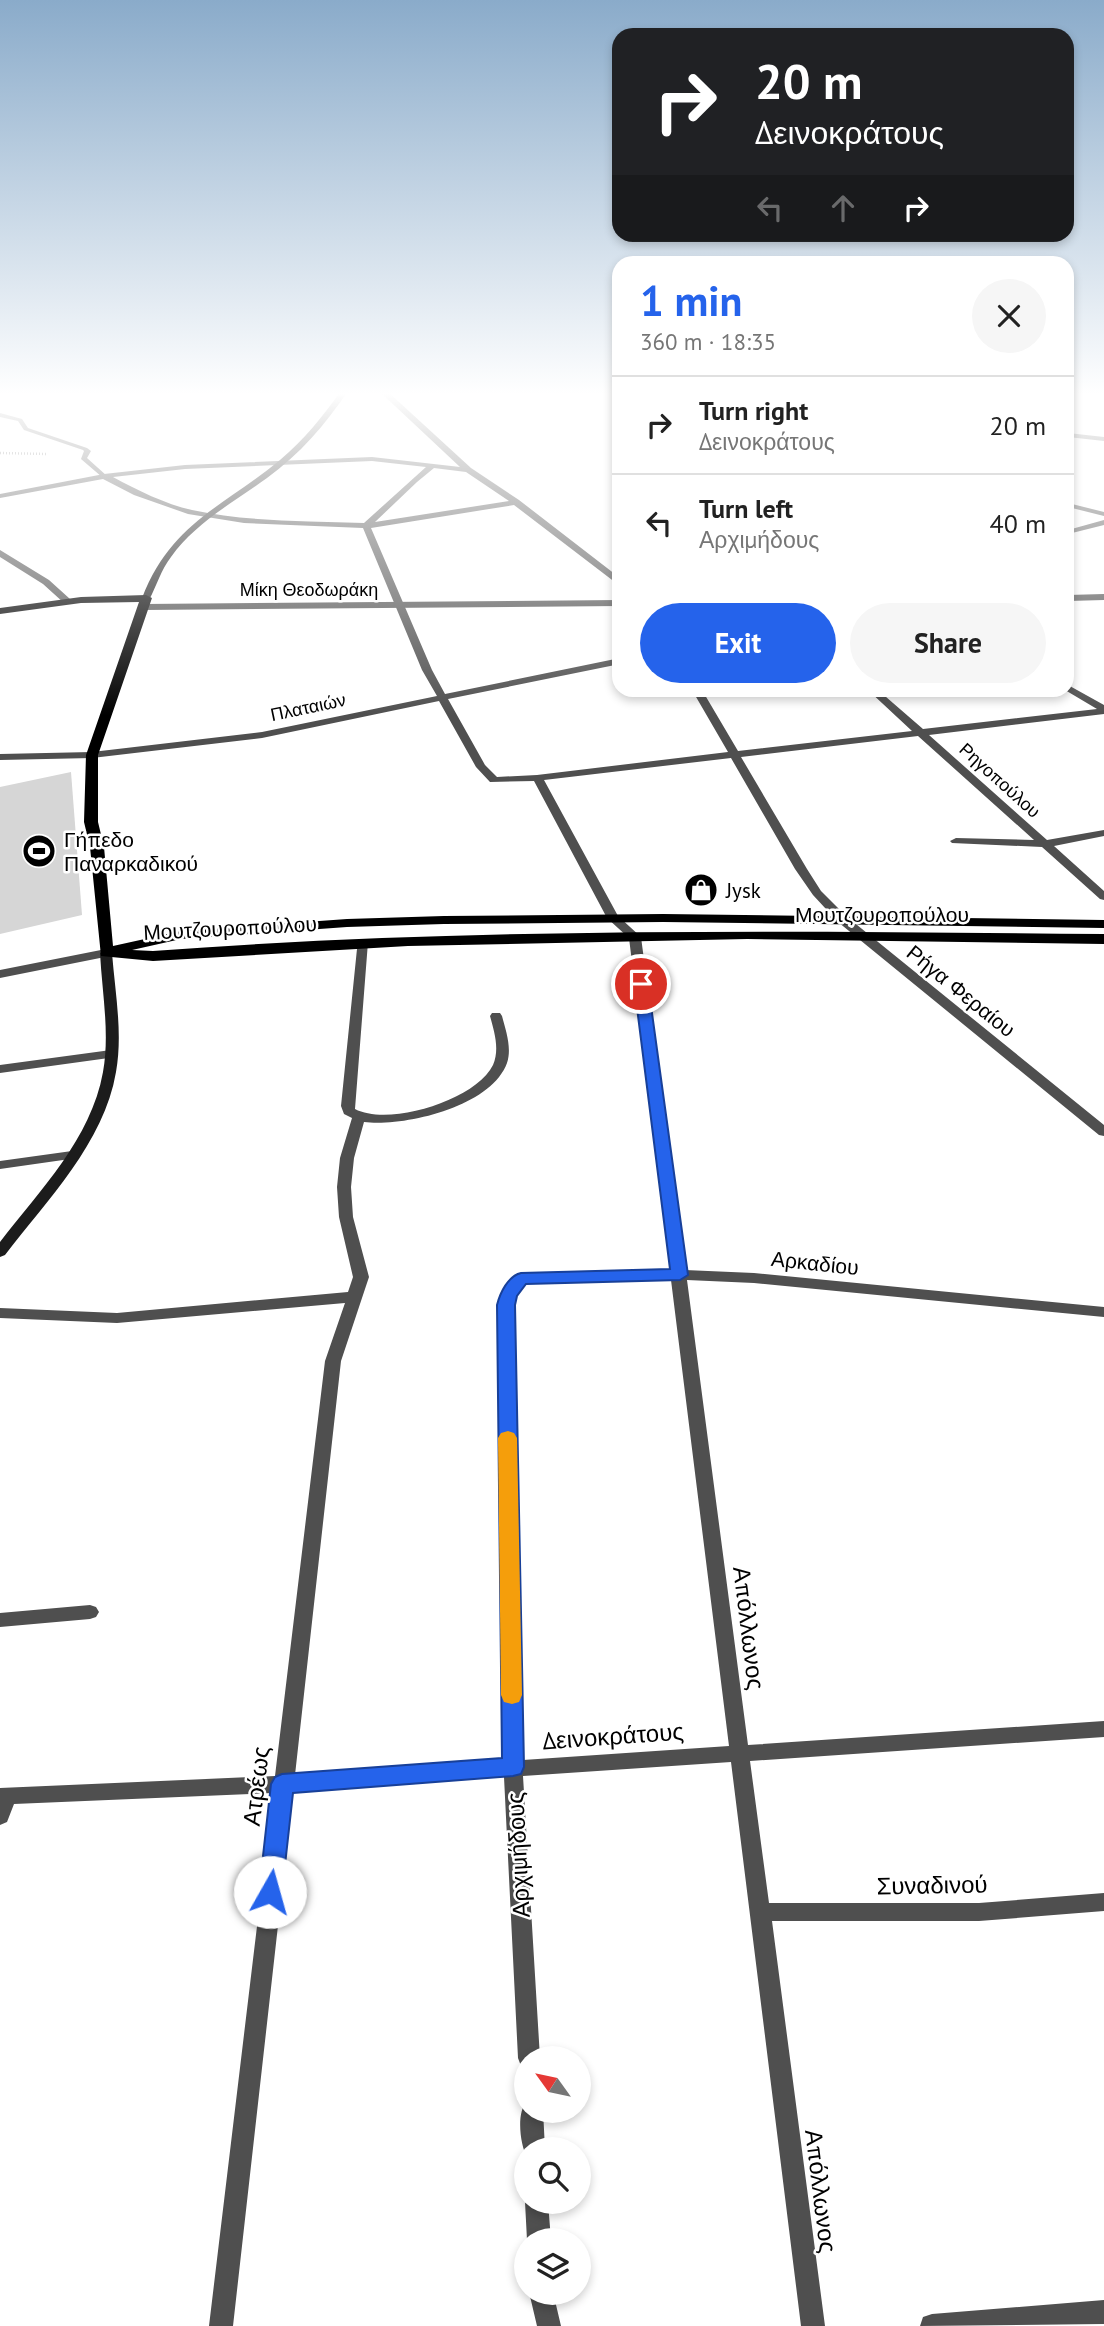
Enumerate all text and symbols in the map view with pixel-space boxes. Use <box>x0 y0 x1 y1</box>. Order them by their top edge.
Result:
text: 20 m <box>755 49 862 113</box>
icon: right <box>640 56 731 147</box>
text: Δεινοκράτους <box>755 111 944 153</box>
icon: left <box>751 189 789 227</box>
icon: ahead <box>824 189 862 227</box>
icon: right <box>897 189 935 227</box>
text: 1 min <box>640 273 742 328</box>
button: close <box>972 279 1046 353</box>
text: 360 m · 18:35 <box>640 327 776 356</box>
text: Turn right <box>699 394 808 427</box>
icon: right <box>640 406 678 444</box>
text: 20 m <box>990 409 1046 442</box>
text: Δεινοκράτους <box>699 427 835 456</box>
text: Turn left <box>699 492 793 525</box>
icon: left <box>640 504 678 542</box>
text: 40 m <box>990 507 1046 540</box>
text: Αρχιμήδους <box>699 525 819 554</box>
street label: Μίκη Θεοδωράκη <box>240 578 378 601</box>
button: Exit <box>640 603 836 683</box>
button: Share <box>850 603 1046 683</box>
street label: Πλαταιών <box>268 688 348 726</box>
street label: Ρηγοπούλου <box>955 738 1045 822</box>
place label: Γήπεδο Παναρκαδικού <box>64 826 198 877</box>
sports icon: Γήπεδο Παναρκαδικού <box>20 832 58 870</box>
shop icon: Jysk <box>682 871 720 909</box>
place label: Jysk <box>725 877 761 904</box>
street label: Μουτζουροπούλου <box>795 901 969 928</box>
street label: Μουτζουροπούλου <box>143 910 317 946</box>
street label: Ρήγα Φεραίου <box>901 939 1021 1043</box>
pin <box>611 954 671 1014</box>
icon: arrive <box>622 965 660 1003</box>
street label: Αρκαδίου <box>770 1245 860 1281</box>
street label: Απόλλωνος <box>726 1565 772 1691</box>
street label: Δεινοκράτους <box>541 1716 685 1756</box>
street label: Ατρέως <box>236 1744 276 1828</box>
street label: Αρχιμήδους <box>499 1791 537 1919</box>
position arrow <box>233 1855 307 1929</box>
street label: Συναδινού <box>876 1869 988 1901</box>
north arrow <box>514 2046 592 2123</box>
map controls <box>514 2046 591 2305</box>
street label: Απόλλωνος <box>798 2128 844 2254</box>
button: search <box>514 2137 591 2214</box>
button: layers <box>514 2228 591 2305</box>

